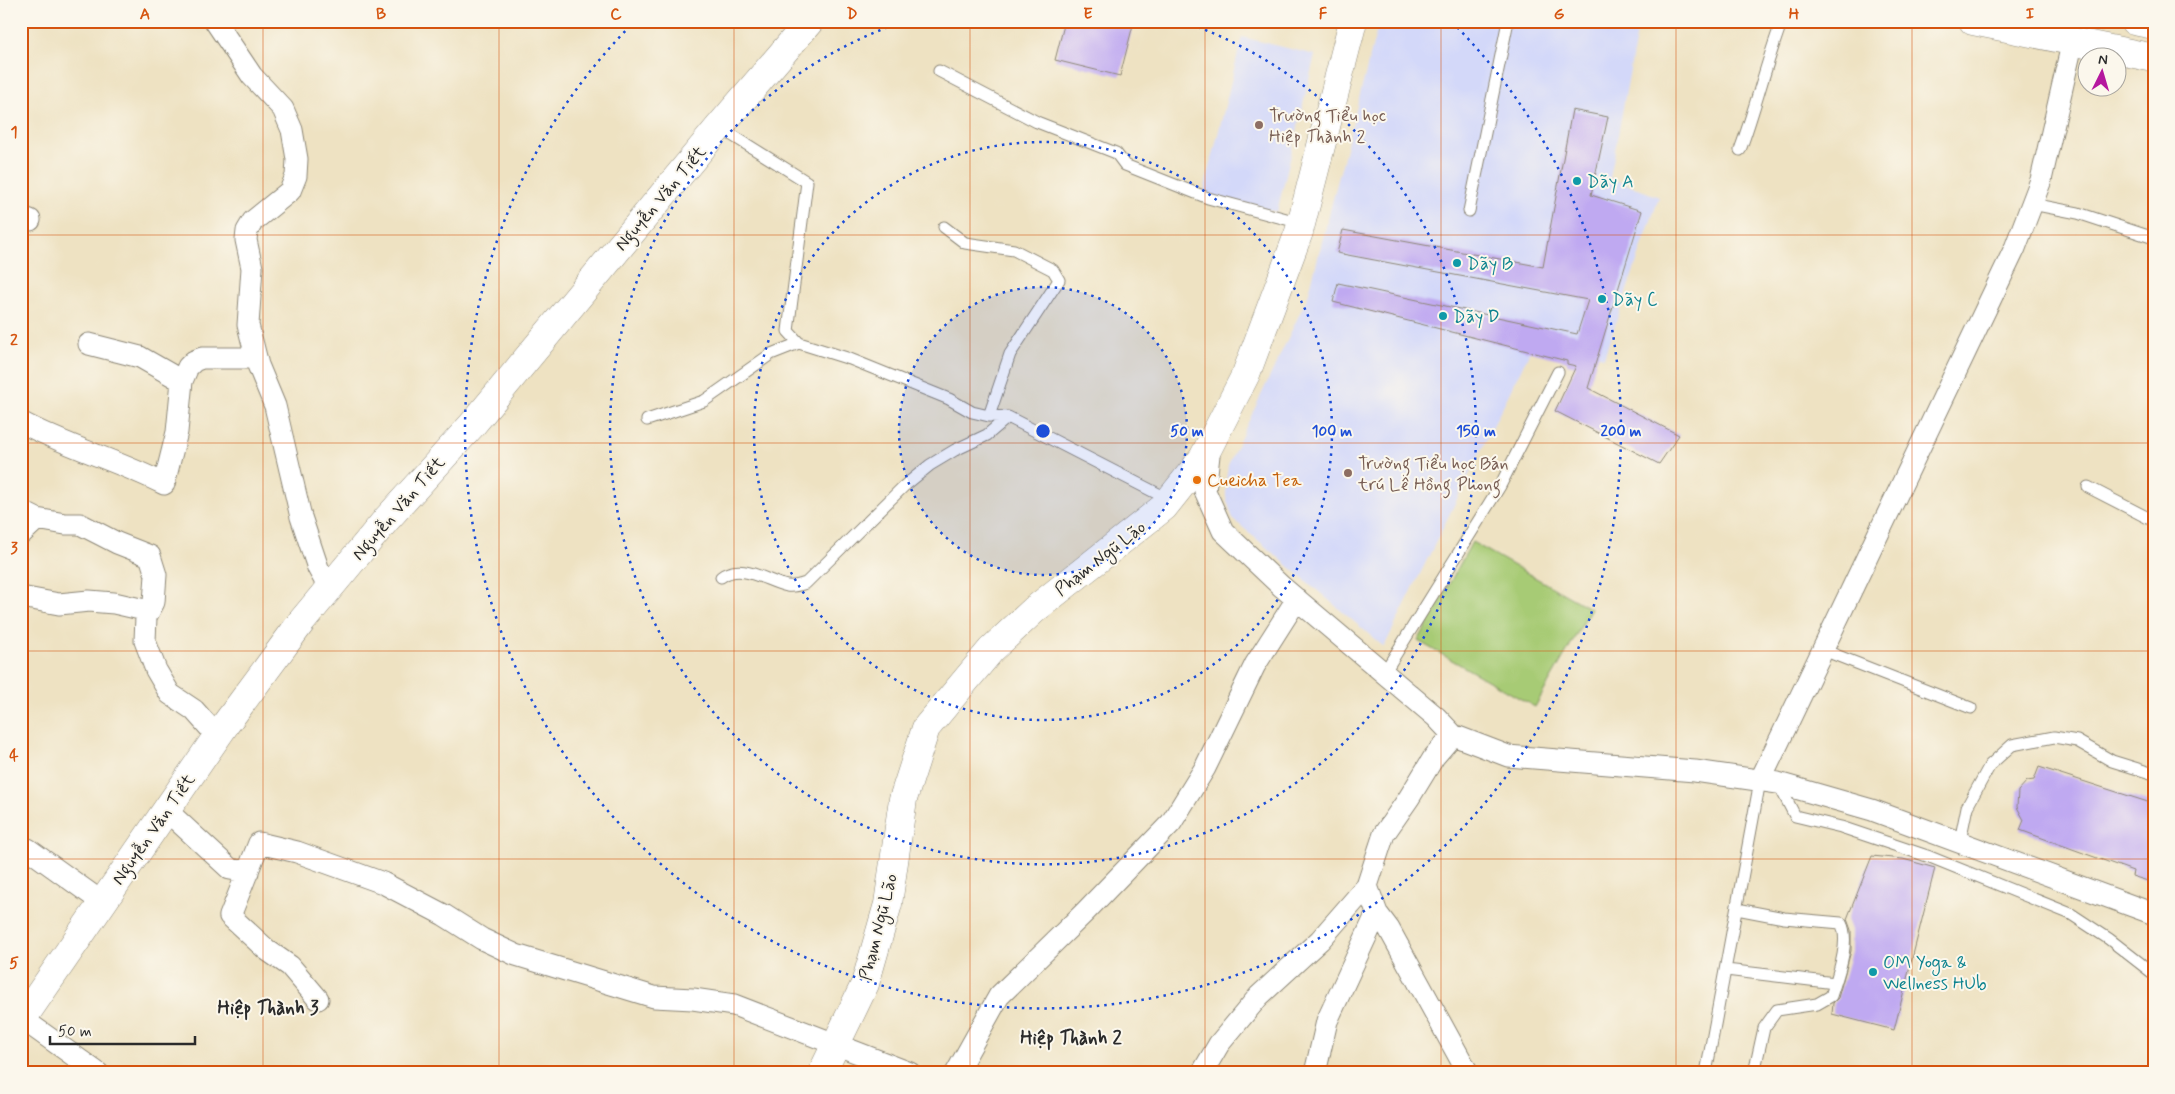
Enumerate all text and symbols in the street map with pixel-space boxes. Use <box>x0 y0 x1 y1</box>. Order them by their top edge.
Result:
text: A <box>140 4 150 25</box>
text: B <box>376 4 386 25</box>
text: C <box>610 4 622 25</box>
text: D <box>846 4 858 25</box>
text: E <box>1083 4 1093 25</box>
text: F <box>1319 4 1328 25</box>
text: G <box>1554 4 1565 25</box>
text: H <box>1789 4 1800 25</box>
text: I <box>2026 4 2035 25</box>
north arrow <box>2078 48 2128 98</box>
text: N <box>2098 51 2108 69</box>
place label: Trường Tiểu học Hiệp Thành 2 <box>1269 104 1386 149</box>
marker: Trường Tiểu học Hiệp Thành 2 <box>1253 119 1265 131</box>
text: 1 <box>10 122 18 143</box>
street label: Nguyễn Văn Tiết <box>610 141 714 258</box>
place label: Dãy A <box>1587 170 1634 194</box>
marker: Dãy A <box>1571 175 1583 187</box>
place label: Dãy B <box>1467 252 1513 276</box>
marker: Dãy B <box>1451 257 1463 269</box>
place label: Dãy C <box>1612 288 1657 312</box>
marker: Dãy C <box>1596 293 1608 305</box>
place label: Dãy D <box>1453 305 1500 329</box>
marker: Dãy D <box>1437 310 1449 322</box>
text: 2 <box>10 330 18 351</box>
centre of rings <box>1034 422 1052 440</box>
text: 50 m <box>1170 422 1204 442</box>
text: 100 m <box>1312 422 1352 442</box>
text: 150 m <box>1456 422 1496 442</box>
text: 200 m <box>1601 422 1642 442</box>
street label: Nguyễn Văn Tiết <box>347 451 452 567</box>
place label: Trường Tiểu học Bán trú Lê Hồng Phong <box>1357 452 1509 499</box>
marker: Trường Tiểu học Bán trú Lê Hồng Phong <box>1342 467 1354 479</box>
place label: Cueicha Tea <box>1207 469 1302 493</box>
marker: Cueicha Tea <box>1191 474 1203 486</box>
street label: Phạm Ngũ Lão <box>1050 516 1152 603</box>
text: 3 <box>10 538 18 559</box>
text: 4 <box>9 745 19 766</box>
street label: Nguyễn Văn Tiết <box>107 769 203 891</box>
street label: Phạm Ngũ Lão <box>854 871 905 984</box>
place label: OM Yoga & Wellness HUb <box>1883 951 1987 996</box>
text: 5 <box>9 953 19 974</box>
marker: OM Yoga & Wellness HUb <box>1867 966 1879 978</box>
district label: Hiệp Thành 3 <box>217 996 319 1021</box>
scale bar <box>50 1014 195 1046</box>
text: 50 m <box>58 1022 92 1042</box>
district label: Hiệp Thành 2 <box>1020 1026 1123 1051</box>

